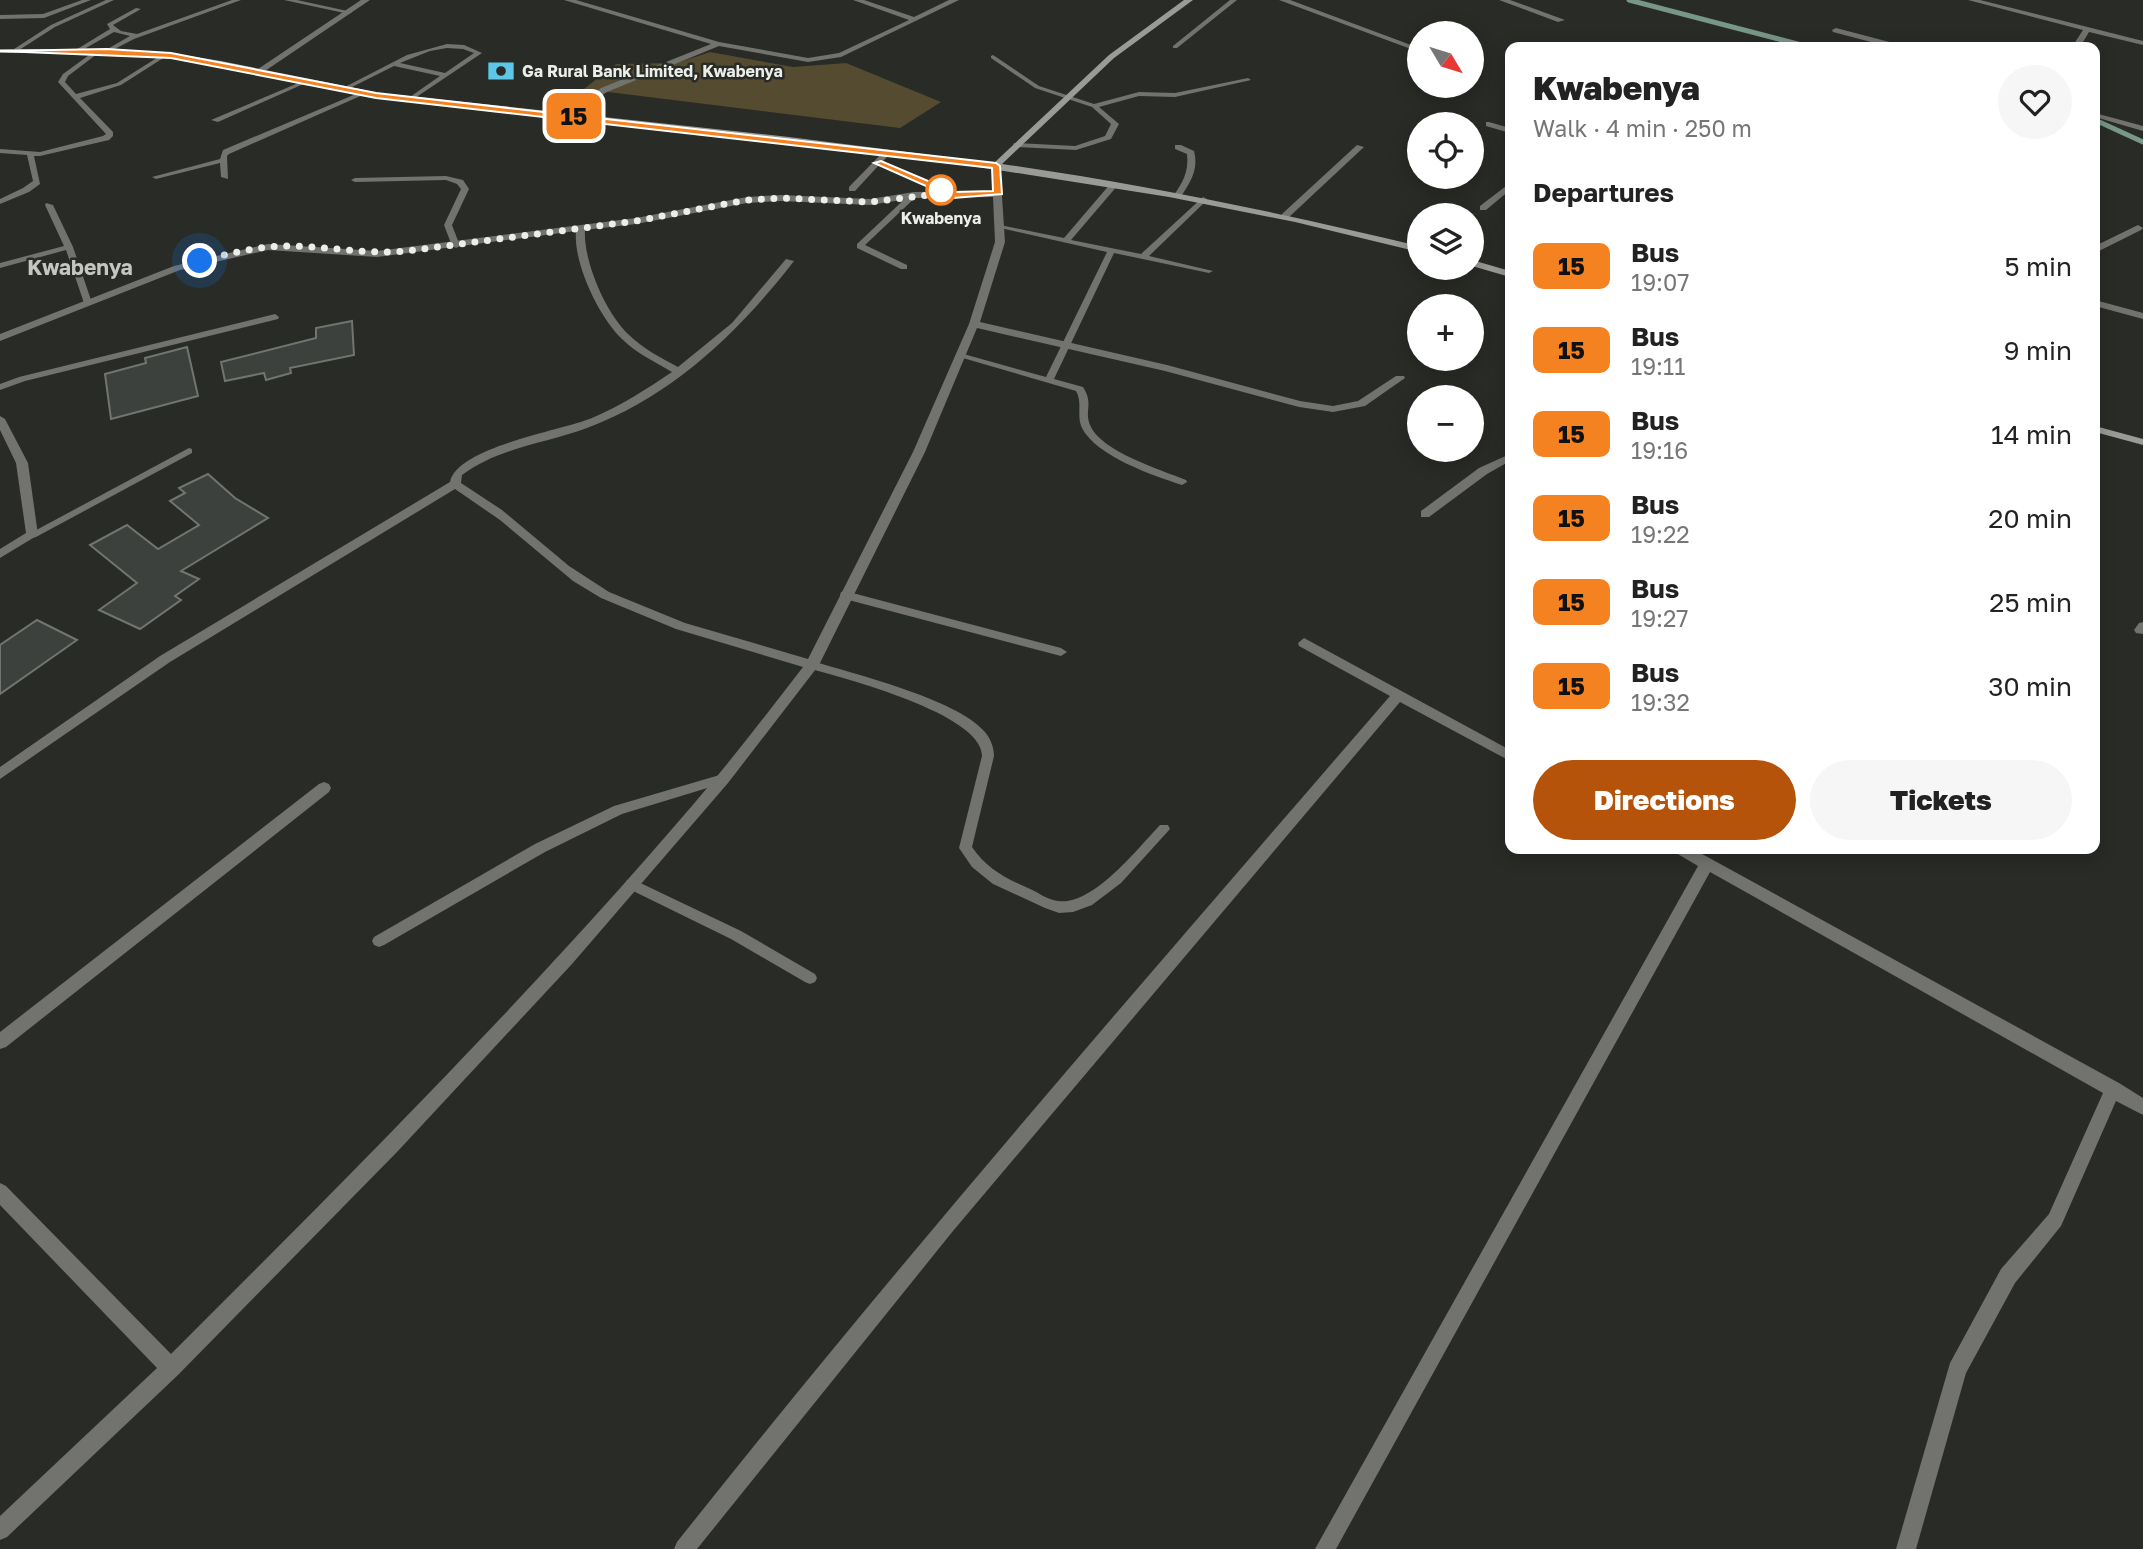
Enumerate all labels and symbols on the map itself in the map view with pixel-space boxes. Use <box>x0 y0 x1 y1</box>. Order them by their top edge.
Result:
north arrow <box>1407 21 1484 98</box>
bank icon: Ga Rural Bank Limited, Kwabenya <box>486 56 516 86</box>
place label: Ga Rural Bank Limited, Kwabenya <box>522 61 783 81</box>
line badge: 15 <box>542 93 606 139</box>
marker: Kwabenya <box>926 175 956 205</box>
place label: Kwabenya <box>901 208 981 228</box>
your location <box>182 243 217 278</box>
district label: Kwabenya <box>27 254 133 280</box>

